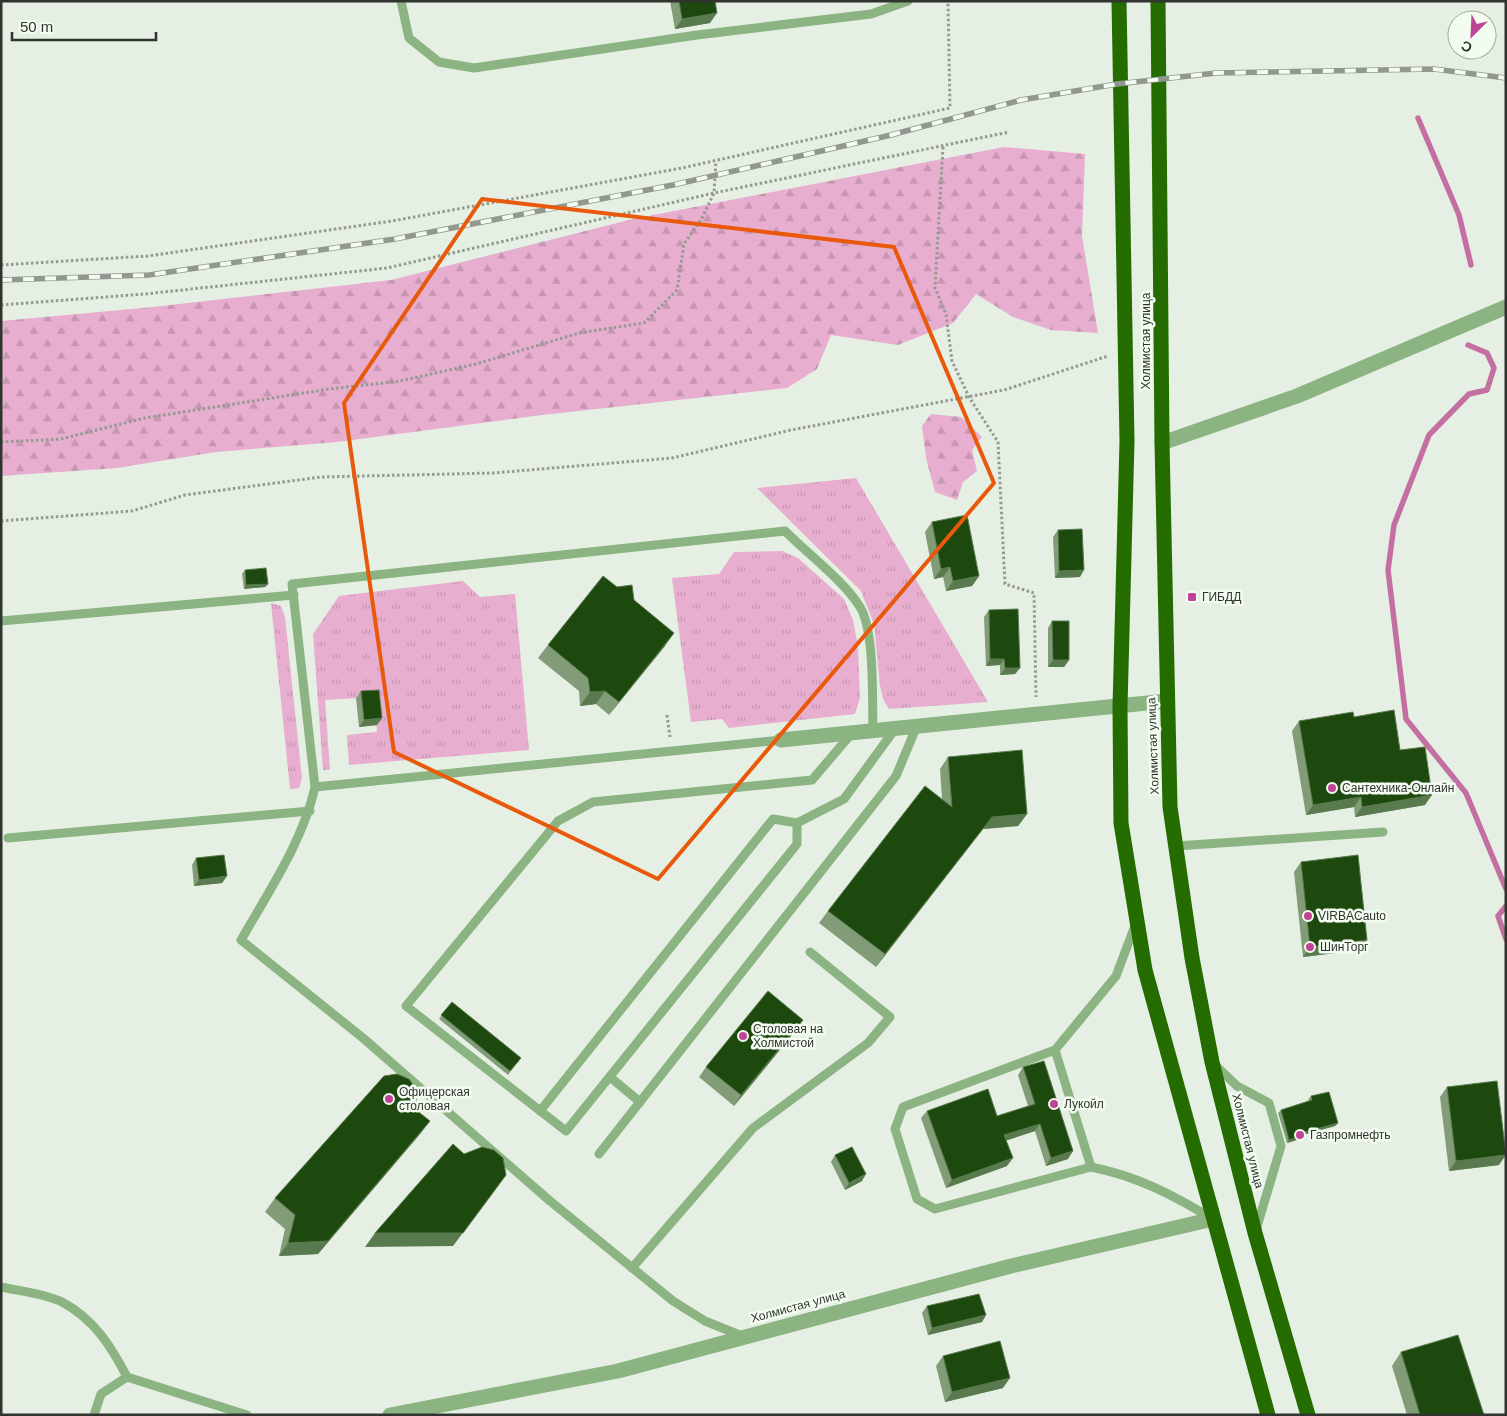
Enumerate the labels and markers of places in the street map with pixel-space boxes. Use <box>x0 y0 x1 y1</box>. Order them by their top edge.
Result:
place label: ГИБДД <box>1202 590 1241 604</box>
marker: ГИБДД <box>1186 591 1198 603</box>
place label: Сантехника-Онлайн <box>1342 781 1454 795</box>
marker: Сантехника-Онлайн <box>1326 782 1338 794</box>
place label: VIRBACauto <box>1318 909 1386 923</box>
marker: VIRBACauto <box>1302 910 1314 922</box>
place label: ШинТорг <box>1320 940 1369 954</box>
marker: ШинТорг <box>1304 941 1316 953</box>
place label: Столовая на Холмистой <box>753 1022 824 1050</box>
marker: Столовая на Холмистой <box>737 1030 749 1042</box>
place label: Офицерская столовая <box>399 1085 470 1113</box>
marker: Офицерская столовая <box>383 1093 395 1105</box>
place label: Лукойл <box>1064 1097 1104 1111</box>
marker: Лукойл <box>1048 1098 1060 1110</box>
place label: Газпромнефть <box>1310 1128 1391 1142</box>
marker: Газпромнефть <box>1294 1129 1306 1141</box>

